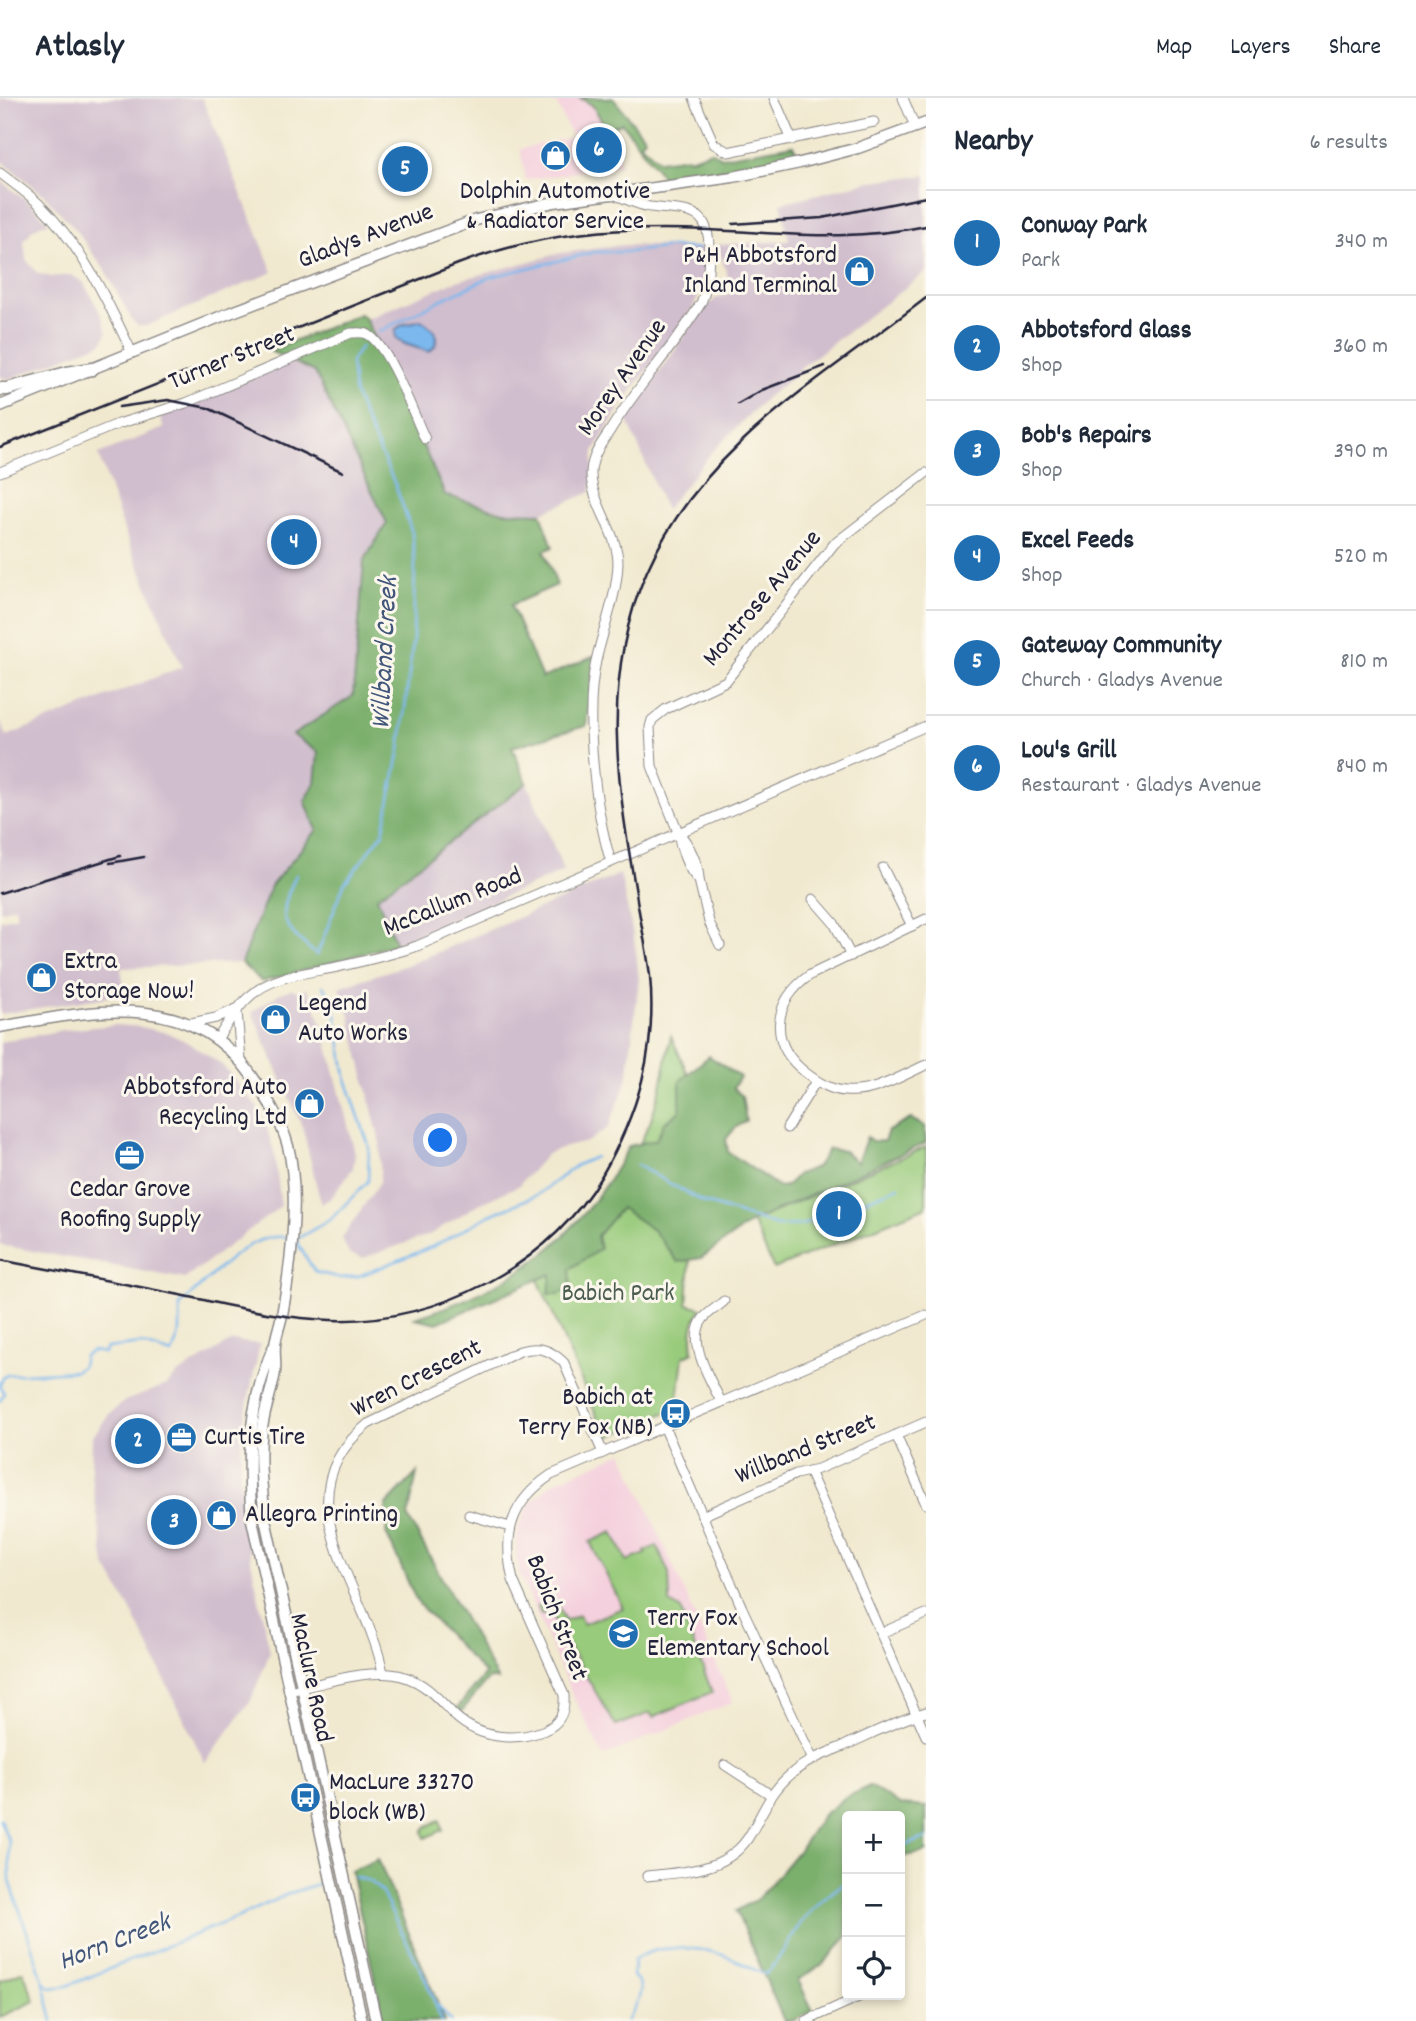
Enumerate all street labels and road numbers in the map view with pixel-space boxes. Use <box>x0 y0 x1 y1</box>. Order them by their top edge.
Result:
street label: Gladys Avenue <box>293 194 439 280</box>
street label: Morey Avenue <box>569 312 677 444</box>
street label: Turner Street <box>163 317 301 401</box>
street label: Montrose Avenue <box>694 522 832 676</box>
street label: McCallum Road <box>378 858 528 948</box>
street label: Wren Crescent <box>345 1330 489 1428</box>
street label: Willband Street <box>730 1405 882 1495</box>
street label: Babich Street <box>515 1550 597 1687</box>
street label: Maclure Road <box>278 1610 342 1746</box>

